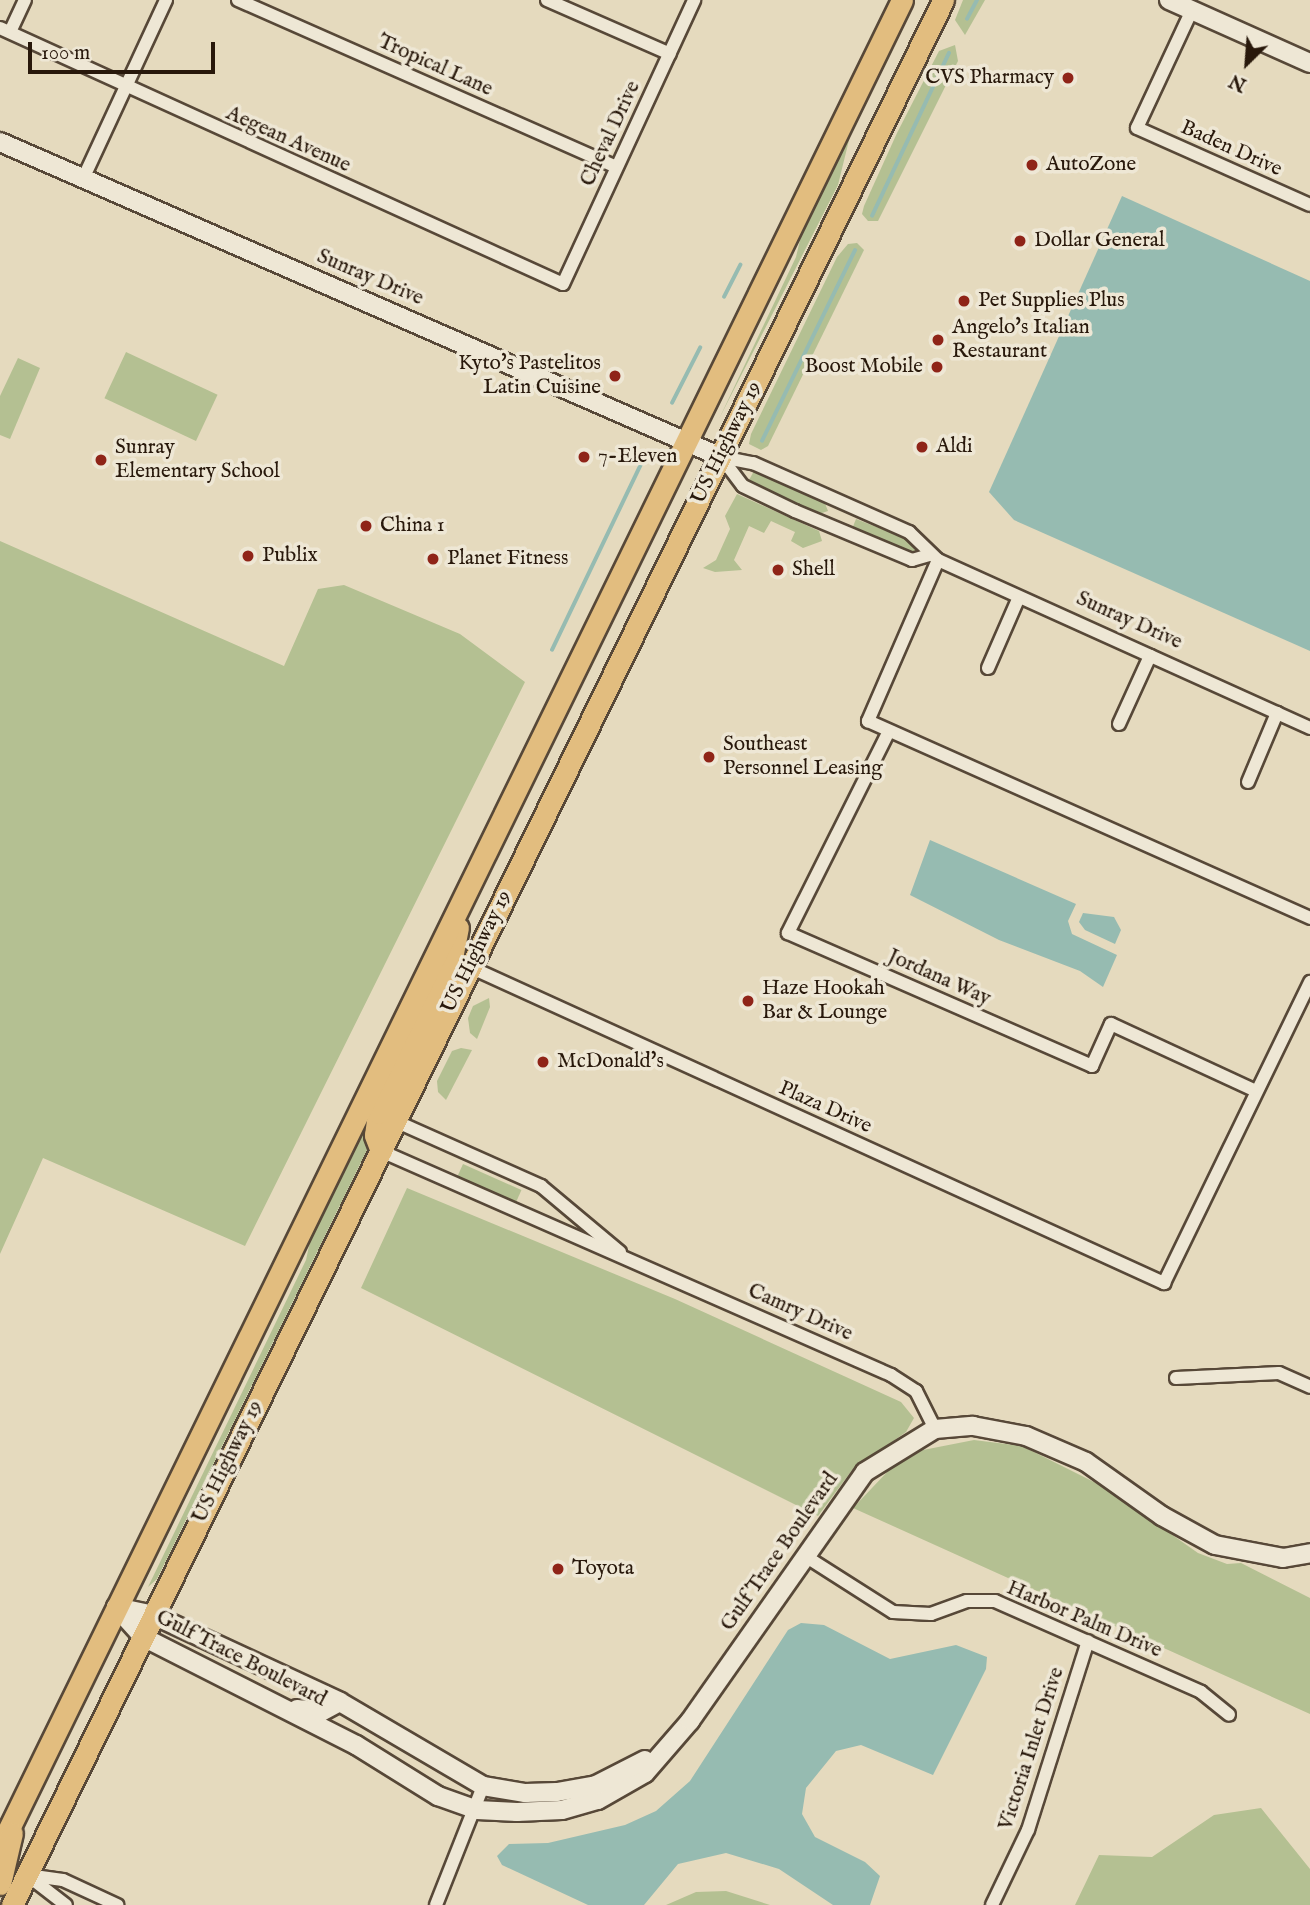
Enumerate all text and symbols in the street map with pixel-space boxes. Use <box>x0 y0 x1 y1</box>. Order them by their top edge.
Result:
scale bar <box>32 28 219 72</box>
north arrow <box>1212 28 1282 98</box>
street label: Tropical Lane <box>374 30 496 102</box>
text: 100 m <box>41 40 90 67</box>
place label: CVS Pharmacy <box>925 65 1054 91</box>
text: N <box>1226 68 1251 96</box>
marker: CVS Pharmacy <box>1060 70 1076 86</box>
street label: Cheval Drive <box>576 77 646 191</box>
street label: Aegean Avenue <box>222 101 354 179</box>
street label: Baden Drive <box>1176 115 1286 183</box>
place label: AutoZone <box>1046 152 1136 178</box>
marker: AutoZone <box>1024 157 1040 173</box>
place label: Dollar General <box>1034 228 1165 254</box>
marker: Dollar General <box>1012 233 1028 249</box>
street label: Sunray Drive <box>313 244 427 312</box>
place label: Pet Supplies Plus <box>978 288 1125 314</box>
marker: Pet Supplies Plus <box>956 293 972 309</box>
place label: Angelo's Italian Restaurant <box>952 315 1090 365</box>
marker: Angelo's Italian Restaurant <box>930 332 946 348</box>
place label: Kyto's Pastelitos Latin Cuisine <box>458 351 601 401</box>
place label: Boost Mobile <box>804 354 923 380</box>
marker: Boost Mobile <box>929 359 945 375</box>
marker: Kyto's Pastelitos Latin Cuisine <box>607 368 623 384</box>
street label: US Highway 19 <box>686 377 768 509</box>
place label: Aldi <box>936 434 973 460</box>
place label: Sunray Elementary School <box>115 435 280 485</box>
marker: Aldi <box>914 439 930 455</box>
place label: 7-Eleven <box>598 444 677 470</box>
marker: 7-Eleven <box>576 449 592 465</box>
marker: Sunray Elementary School <box>93 452 109 468</box>
place label: China 1 <box>380 513 444 539</box>
marker: China 1 <box>358 518 374 534</box>
place label: Publix <box>262 543 318 569</box>
place label: Planet Fitness <box>447 546 568 572</box>
marker: Publix <box>240 548 256 564</box>
marker: Planet Fitness <box>425 551 441 567</box>
place label: Shell <box>792 557 835 583</box>
marker: Shell <box>770 562 786 578</box>
street label: Sunray Drive <box>1072 586 1186 656</box>
place label: Southeast Personnel Leasing <box>723 732 883 782</box>
marker: Southeast Personnel Leasing <box>701 749 717 765</box>
street label: US Highway 19 <box>436 886 518 1018</box>
street label: Jordana Way <box>884 944 994 1012</box>
place label: Haze Hookah Bar & Lounge <box>762 976 887 1026</box>
marker: Haze Hookah Bar & Lounge <box>740 993 756 1009</box>
place label: McDonald's <box>557 1049 664 1075</box>
marker: McDonald's <box>535 1054 551 1070</box>
street label: Plaza Drive <box>775 1076 875 1140</box>
street label: Camry Drive <box>744 1279 856 1347</box>
street label: US Highway 19 <box>187 1396 269 1528</box>
street label: Gulf Trace Boulevard <box>716 1468 844 1636</box>
place label: Toyota <box>572 1556 634 1582</box>
marker: Toyota <box>550 1561 566 1577</box>
street label: Harbor Palm Drive <box>1003 1576 1165 1664</box>
street label: Gulf Trace Boulevard <box>152 1605 330 1713</box>
street label: Victoria Inlet Drive <box>994 1664 1070 1834</box>

